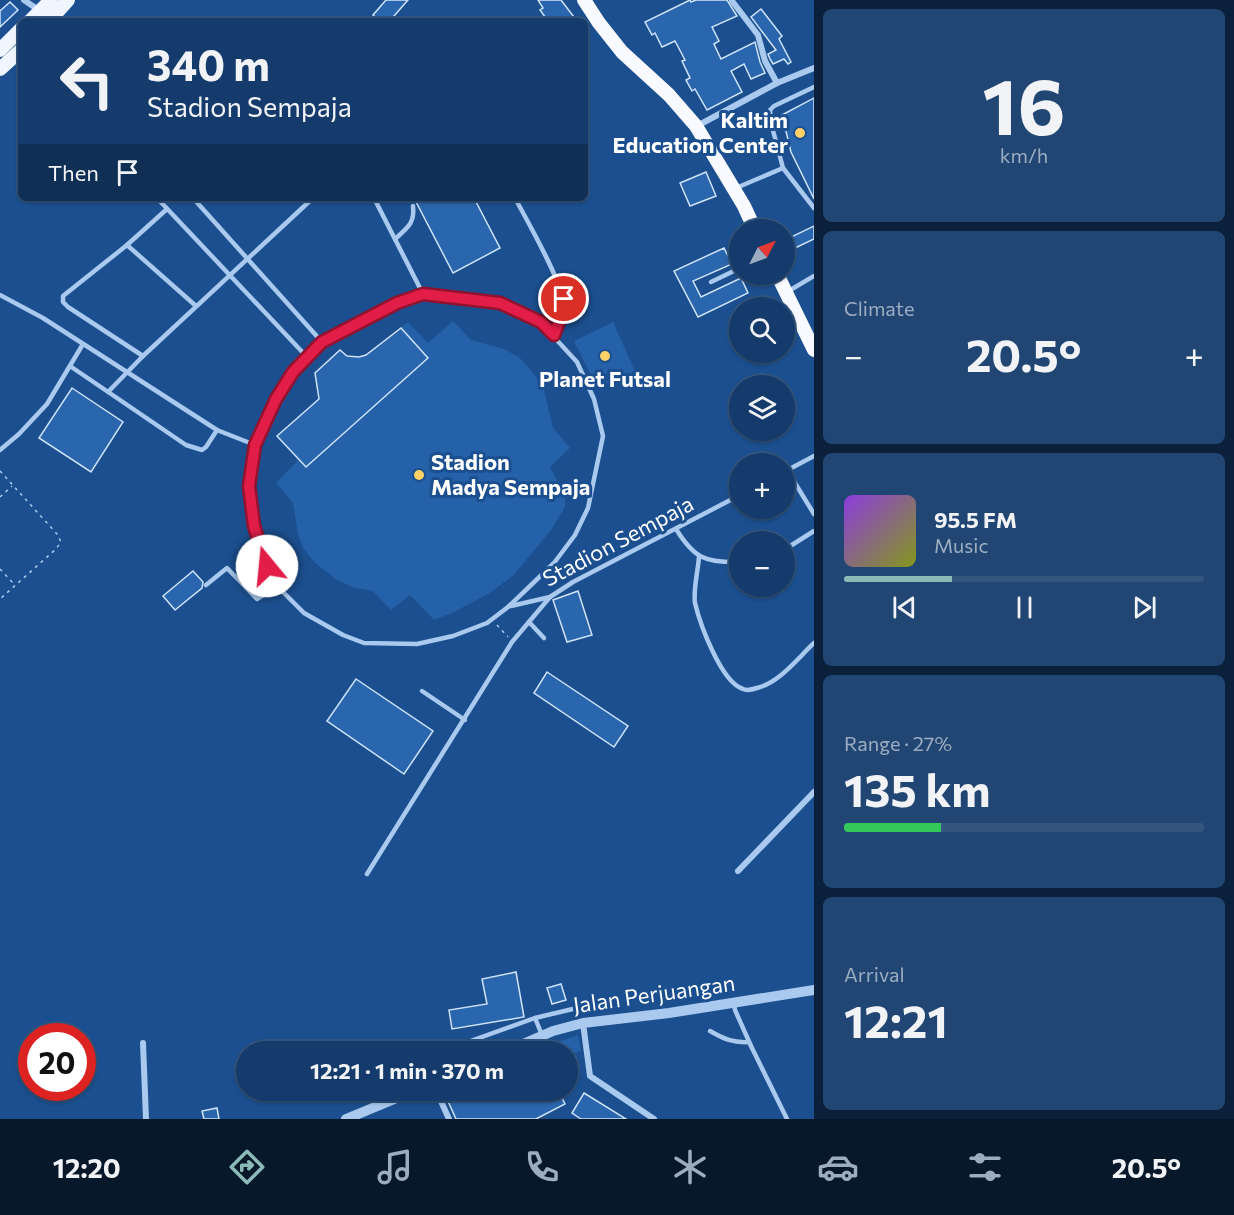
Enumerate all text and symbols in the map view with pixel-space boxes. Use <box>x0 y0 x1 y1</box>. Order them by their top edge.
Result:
text: 340 m <box>147 38 270 90</box>
icon: left <box>48 42 126 120</box>
text: 16 <box>982 56 1066 151</box>
text: Stadion Sempaja <box>147 90 352 123</box>
place label: Kaltim Education Center <box>612 106 788 158</box>
marker: Kaltim Education Center <box>793 126 807 140</box>
text: km/h <box>1000 143 1048 167</box>
icon: arrive <box>111 156 144 189</box>
text: Then <box>48 159 99 186</box>
north arrow <box>729 219 795 285</box>
map controls <box>729 219 795 597</box>
pin <box>538 273 589 324</box>
icon: arrive <box>547 282 580 315</box>
text: Climate <box>844 296 914 320</box>
button: search <box>729 297 795 363</box>
text: 20.5° <box>966 326 1081 381</box>
text: − <box>844 334 863 375</box>
text: + <box>1185 334 1204 375</box>
marker: Planet Futsal <box>598 349 612 363</box>
place label: Planet Futsal <box>539 365 671 392</box>
button: layers <box>729 375 795 441</box>
place label: Stadion Madya Sempaja <box>431 448 590 500</box>
button: + <box>729 453 795 519</box>
marker: Stadion Madya Sempaja <box>412 468 426 482</box>
street label: Stadion Sempaja <box>538 489 698 592</box>
text: 95.5 FM <box>934 506 1017 533</box>
button: − <box>729 531 795 597</box>
text: Music <box>934 533 988 557</box>
position arrow <box>235 534 299 598</box>
icon: previous <box>888 591 921 624</box>
icon: pause <box>1008 591 1041 624</box>
icon: next <box>1128 591 1161 624</box>
text: Range · 27% <box>844 731 952 755</box>
text: 135 km <box>844 761 991 816</box>
text: Arrival <box>844 962 905 986</box>
street label: Jalan Perjuangan <box>571 969 737 1018</box>
text: 12:21 <box>844 992 948 1047</box>
speed limit sign: 20 <box>18 1023 96 1101</box>
text: 12:21 · 1 min · 370 m <box>310 1057 504 1084</box>
icon: directions <box>226 1146 268 1188</box>
icon: music <box>374 1146 416 1188</box>
icon: phone <box>521 1146 563 1188</box>
icon: climate <box>669 1146 711 1188</box>
icon: car <box>817 1146 859 1188</box>
icon: filters <box>964 1146 1006 1188</box>
text: 12:20 <box>53 1151 121 1184</box>
text: 20.5° <box>1112 1151 1181 1184</box>

